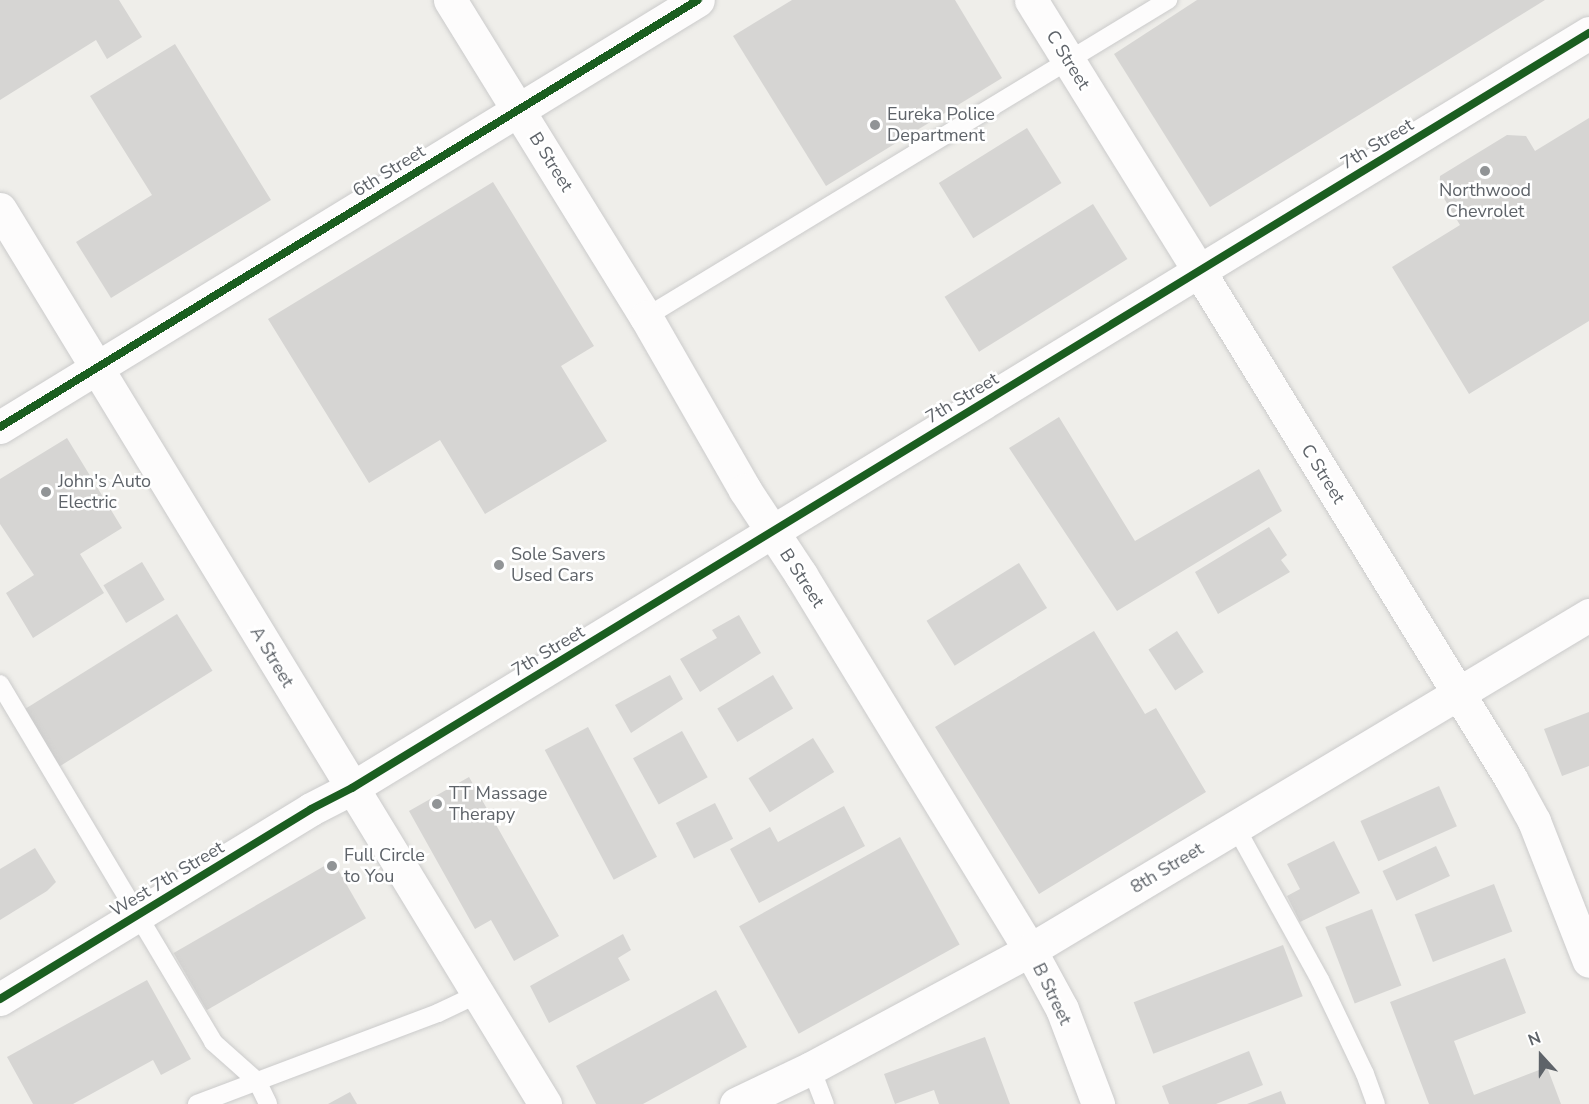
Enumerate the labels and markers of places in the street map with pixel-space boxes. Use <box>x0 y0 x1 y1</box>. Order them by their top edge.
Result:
place label: Eureka Police Department <box>887 104 995 146</box>
marker: Eureka Police Department <box>868 118 882 132</box>
marker: Northwood Chevrolet <box>1478 164 1492 178</box>
place label: Northwood Chevrolet <box>1439 180 1531 222</box>
place label: John's Auto Electric <box>58 471 151 514</box>
marker: John's Auto Electric <box>39 485 53 499</box>
place label: Sole Savers Used Cars <box>511 544 606 586</box>
marker: Sole Savers Used Cars <box>492 558 506 572</box>
place label: TT Massage Therapy <box>449 783 547 826</box>
marker: TT Massage Therapy <box>430 797 444 811</box>
place label: Full Circle to You <box>344 845 425 888</box>
marker: Full Circle to You <box>325 859 339 873</box>

